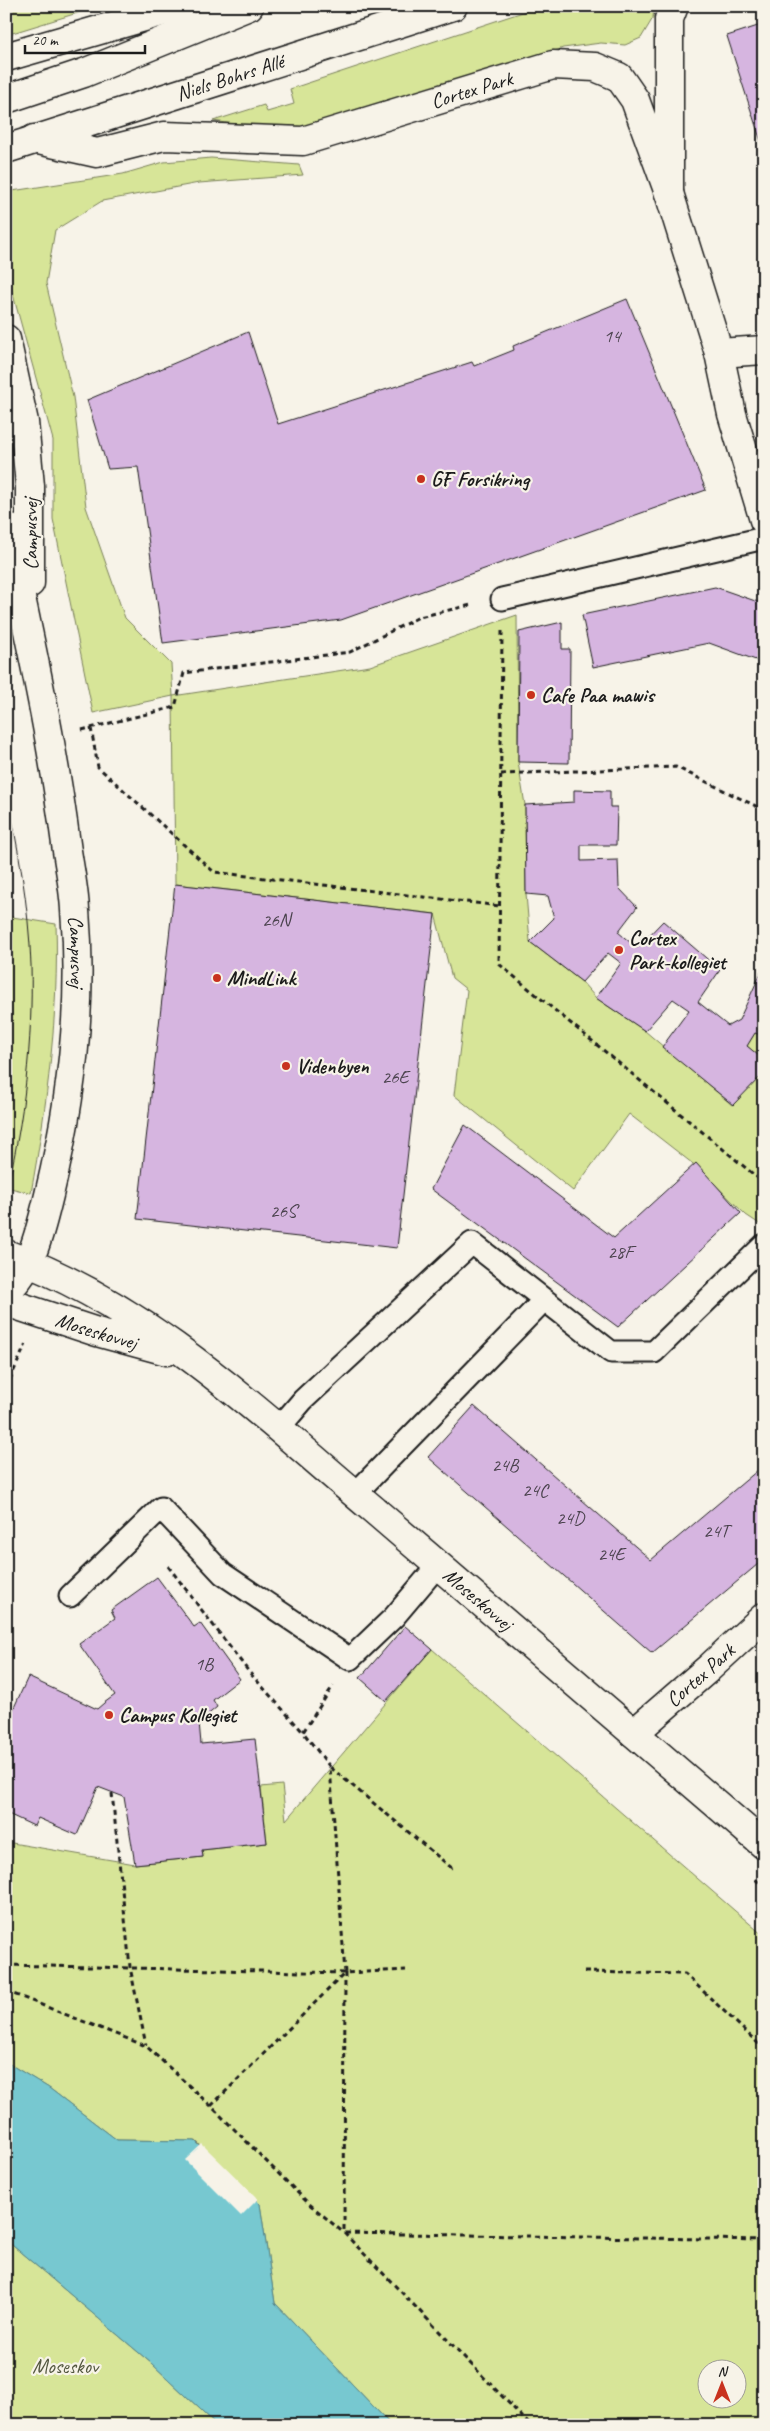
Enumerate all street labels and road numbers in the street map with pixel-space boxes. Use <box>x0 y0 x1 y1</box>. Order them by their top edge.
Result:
street label: Niels Bohrs Allé <box>173 47 290 107</box>
street label: Cortex Park <box>428 65 517 114</box>
street label: Campusvej <box>17 495 43 570</box>
street label: Campusvej <box>63 915 91 990</box>
street label: Moseskovvej <box>52 1306 143 1356</box>
street label: Moseskovvej <box>438 1562 520 1638</box>
street label: Cortex Park <box>660 1637 741 1713</box>

